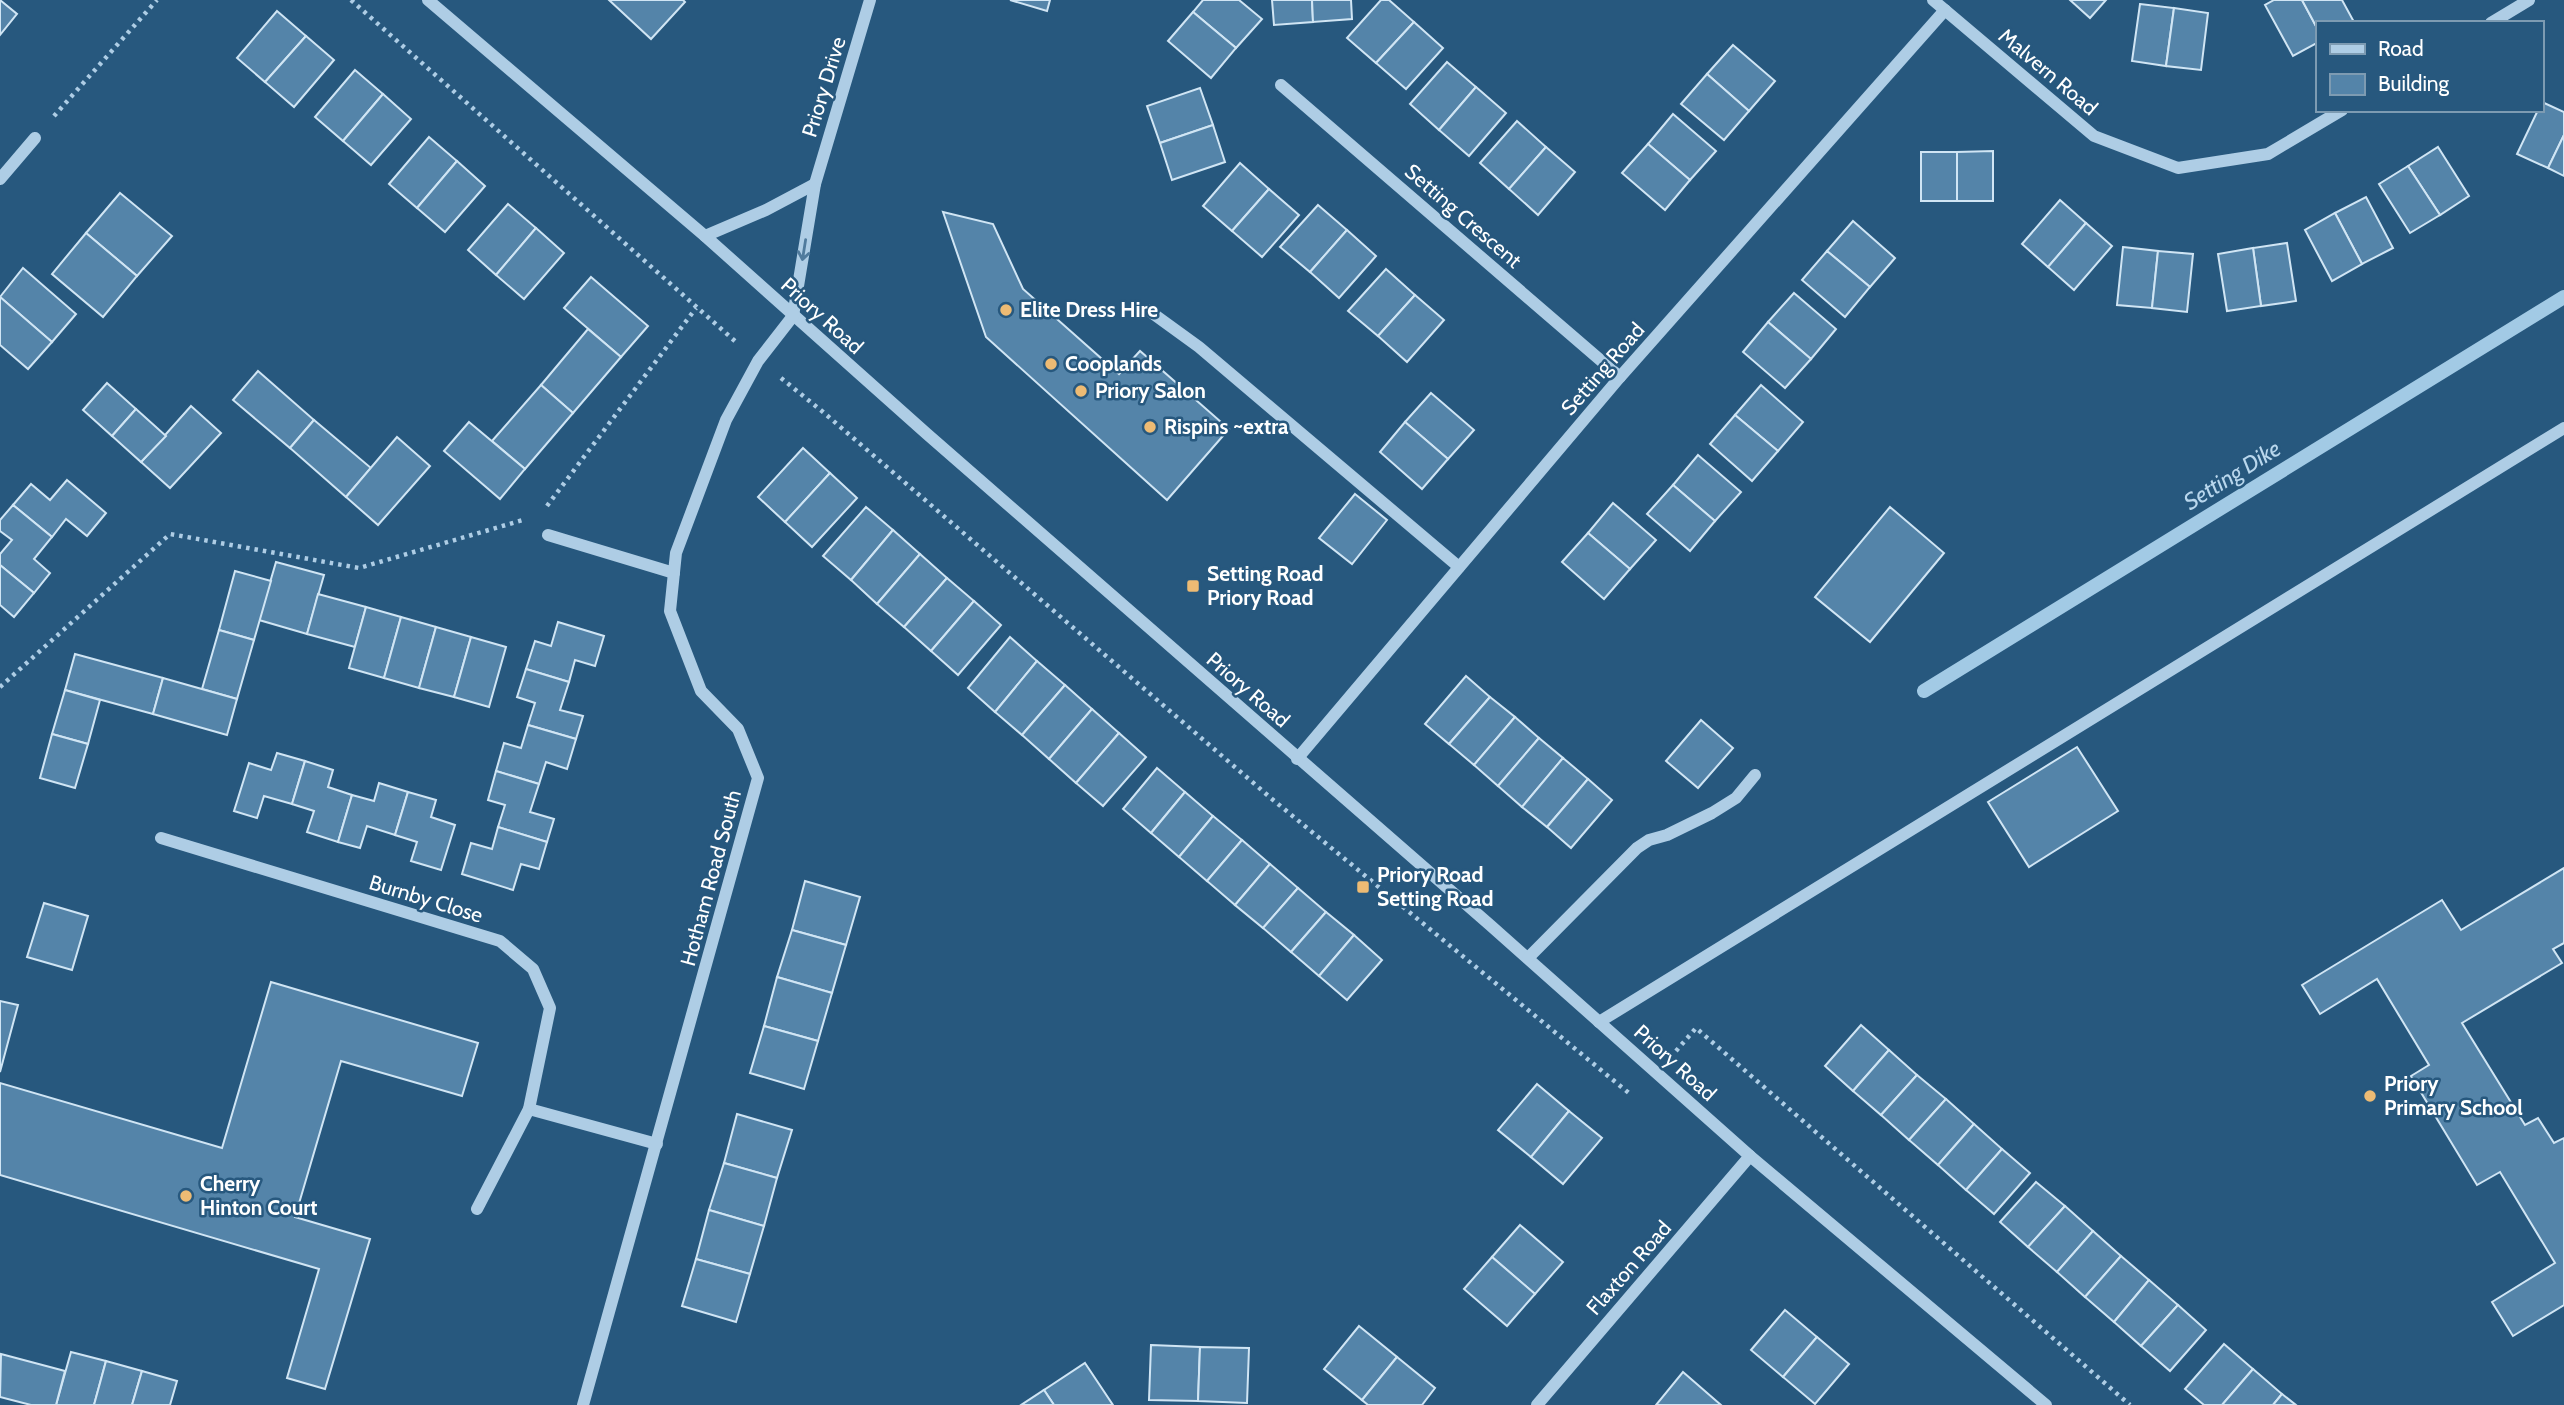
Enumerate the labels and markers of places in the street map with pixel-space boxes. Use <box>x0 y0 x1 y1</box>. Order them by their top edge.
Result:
place label: Elite Dress Hire <box>1020 297 1158 322</box>
marker: Elite Dress Hire <box>998 302 1014 318</box>
place label: Cooplands <box>1065 351 1162 376</box>
marker: Cooplands <box>1043 356 1059 372</box>
place label: Priory Salon <box>1095 378 1206 403</box>
marker: Priory Salon <box>1073 383 1089 399</box>
place label: Rispins ~extra <box>1164 414 1289 439</box>
marker: Rispins ~extra <box>1142 419 1158 435</box>
place label: Setting Road Priory Road <box>1207 561 1324 610</box>
marker: Setting Road Priory Road <box>1185 578 1201 594</box>
place label: Priory Road Setting Road <box>1377 862 1494 911</box>
marker: Priory Road Setting Road <box>1355 879 1371 895</box>
place label: Priory Primary School <box>2384 1071 2523 1120</box>
marker: Priory Primary School <box>2362 1088 2378 1104</box>
place label: Cherry Hinton Court <box>200 1171 317 1220</box>
marker: Cherry Hinton Court <box>178 1188 194 1204</box>

